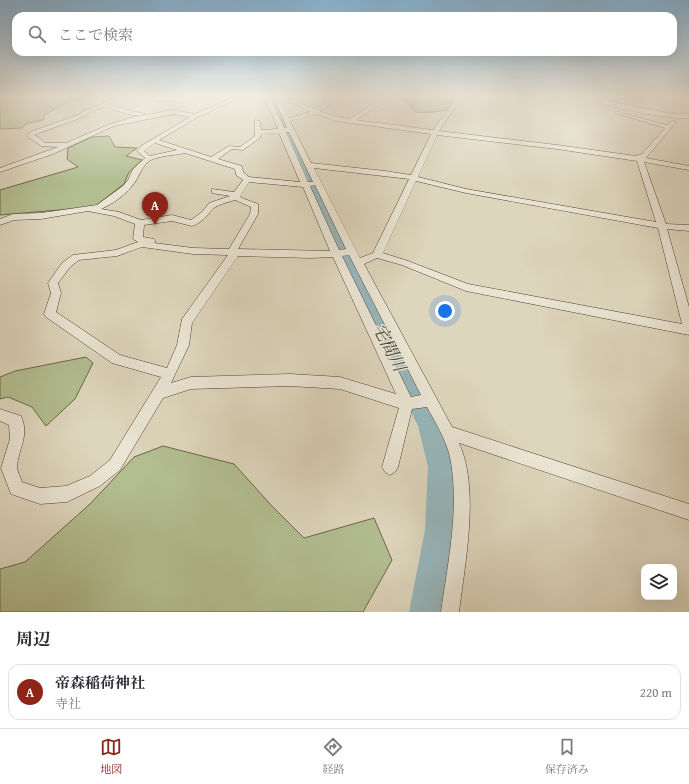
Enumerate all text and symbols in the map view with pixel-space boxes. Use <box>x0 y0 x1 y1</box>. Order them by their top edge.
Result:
search box <box>12 12 677 56</box>
icon: search <box>26 23 48 45</box>
text: ここで検索 <box>58 24 133 45</box>
pin: A <box>142 192 168 225</box>
your location <box>435 301 455 321</box>
water label: 宅間川 <box>367 319 414 377</box>
map controls <box>641 564 677 600</box>
button: layers <box>641 564 677 600</box>
text: 周辺 <box>16 626 50 651</box>
text: 帝森稲荷神社 <box>55 672 145 693</box>
text: A <box>26 683 34 702</box>
text: 220 m <box>640 683 672 702</box>
text: 寺社 <box>55 694 81 713</box>
tab: 地図 <box>100 736 122 777</box>
tab: 経路 <box>322 736 344 777</box>
tab: 保存済み <box>545 736 589 777</box>

